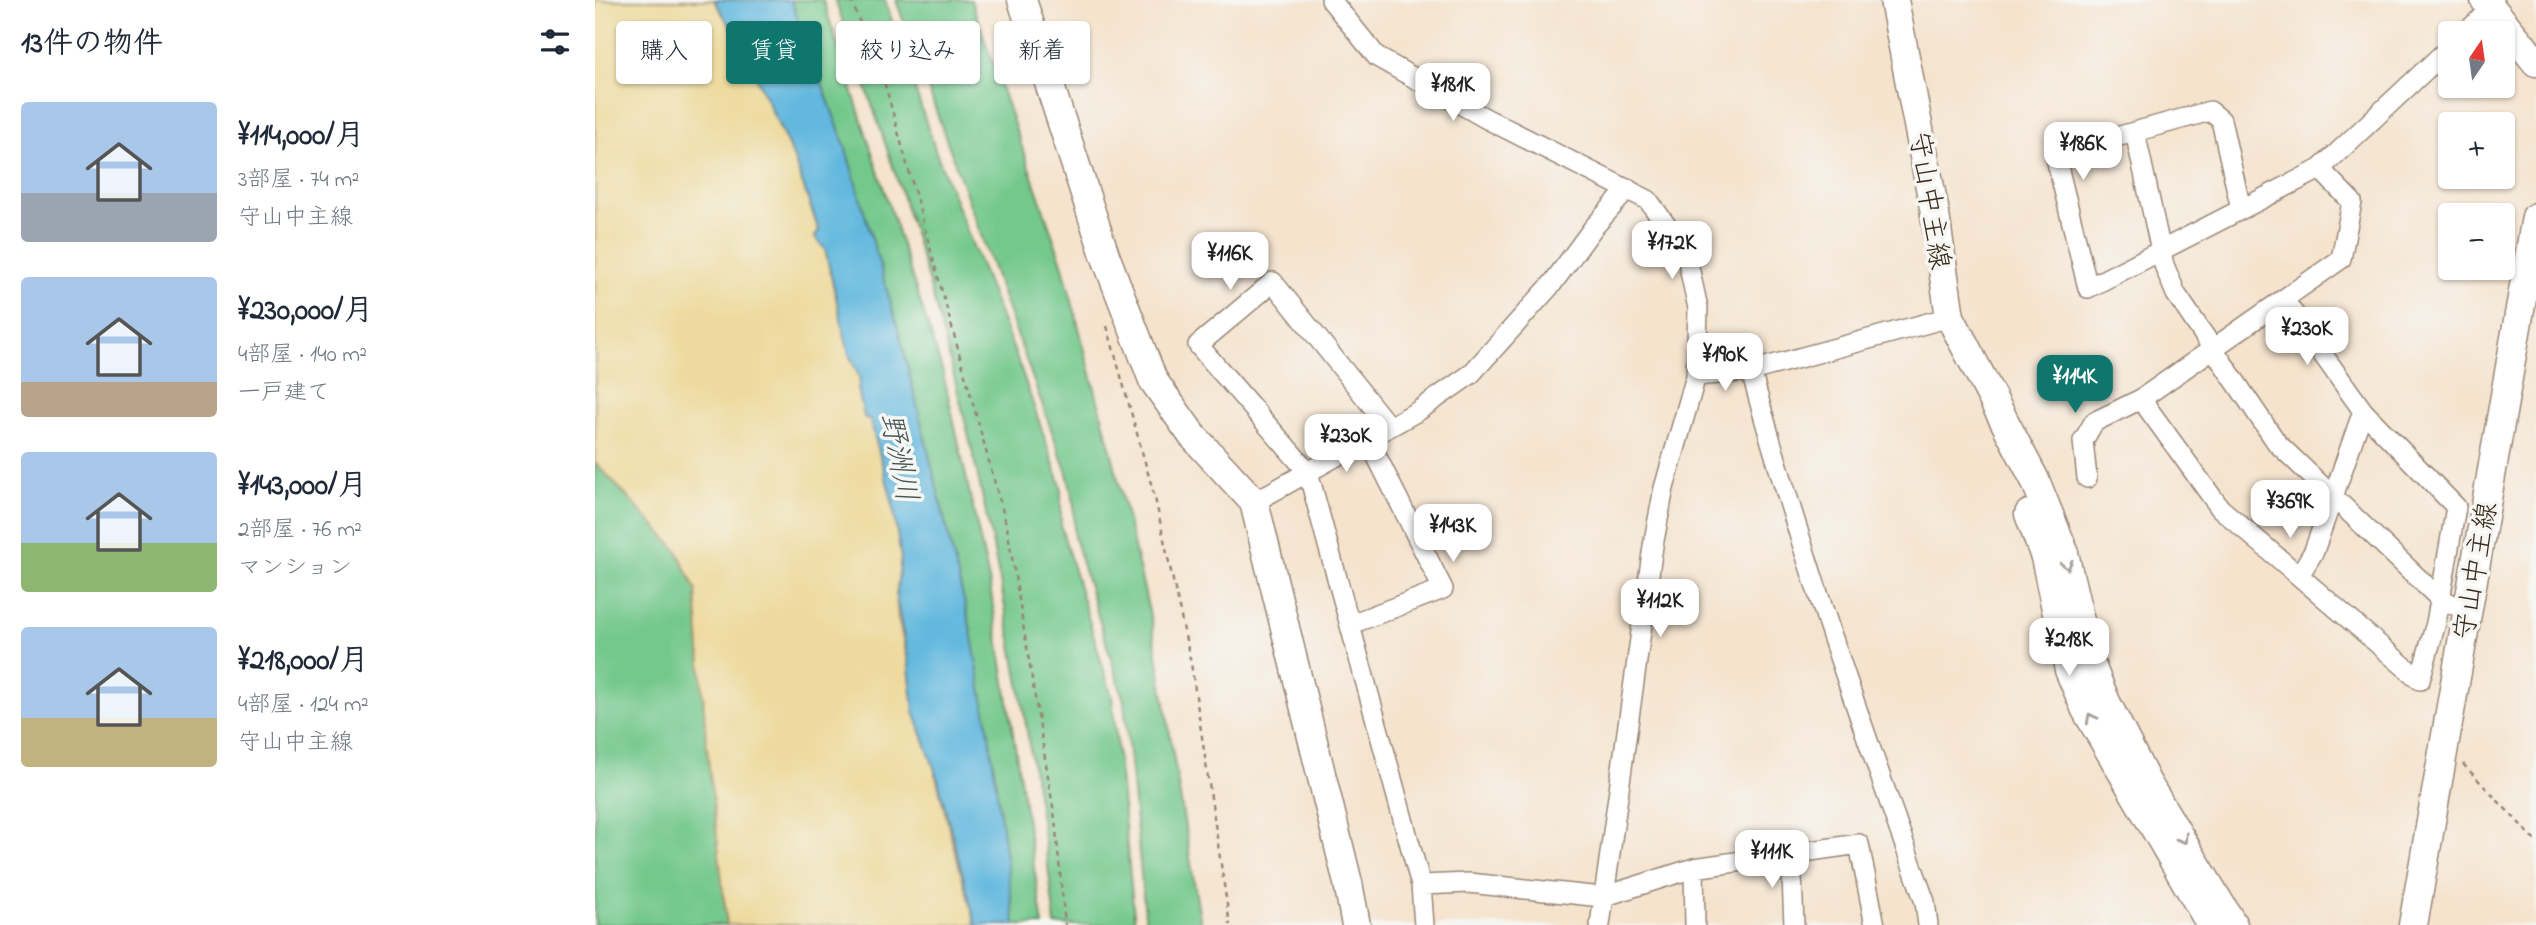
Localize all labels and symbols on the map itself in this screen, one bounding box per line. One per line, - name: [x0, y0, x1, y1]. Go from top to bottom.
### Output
- north arrow: [2438, 21, 2515, 98]
- pin: ¥181K: [1404, 64, 1502, 123]
- pin: ¥186K: [2034, 122, 2132, 182]
- street label: 守山中主線: [1896, 128, 1959, 273]
- pin: ¥172K: [1623, 222, 1721, 281]
- pin: ¥116K: [1181, 232, 1279, 292]
- pin: ¥230K: [2258, 308, 2356, 367]
- pin: ¥190K: [1676, 334, 1774, 393]
- pin: ¥114K: [2026, 356, 2124, 415]
- water label: 野洲川: [867, 409, 927, 506]
- pin: ¥230K: [1297, 414, 1395, 474]
- pin: ¥369K: [2241, 480, 2339, 540]
- street label: 守山中主線: [2445, 499, 2510, 644]
- pin: ¥143K: [1404, 504, 1502, 564]
- one-way arrow: [2059, 559, 2073, 571]
- pin: ¥112K: [1611, 580, 1709, 639]
- pin: ¥218K: [2020, 618, 2118, 678]
- one-way arrow: [2085, 712, 2099, 725]
- pin: ¥111K: [1723, 830, 1821, 890]
- one-way arrow: [2175, 832, 2188, 845]

